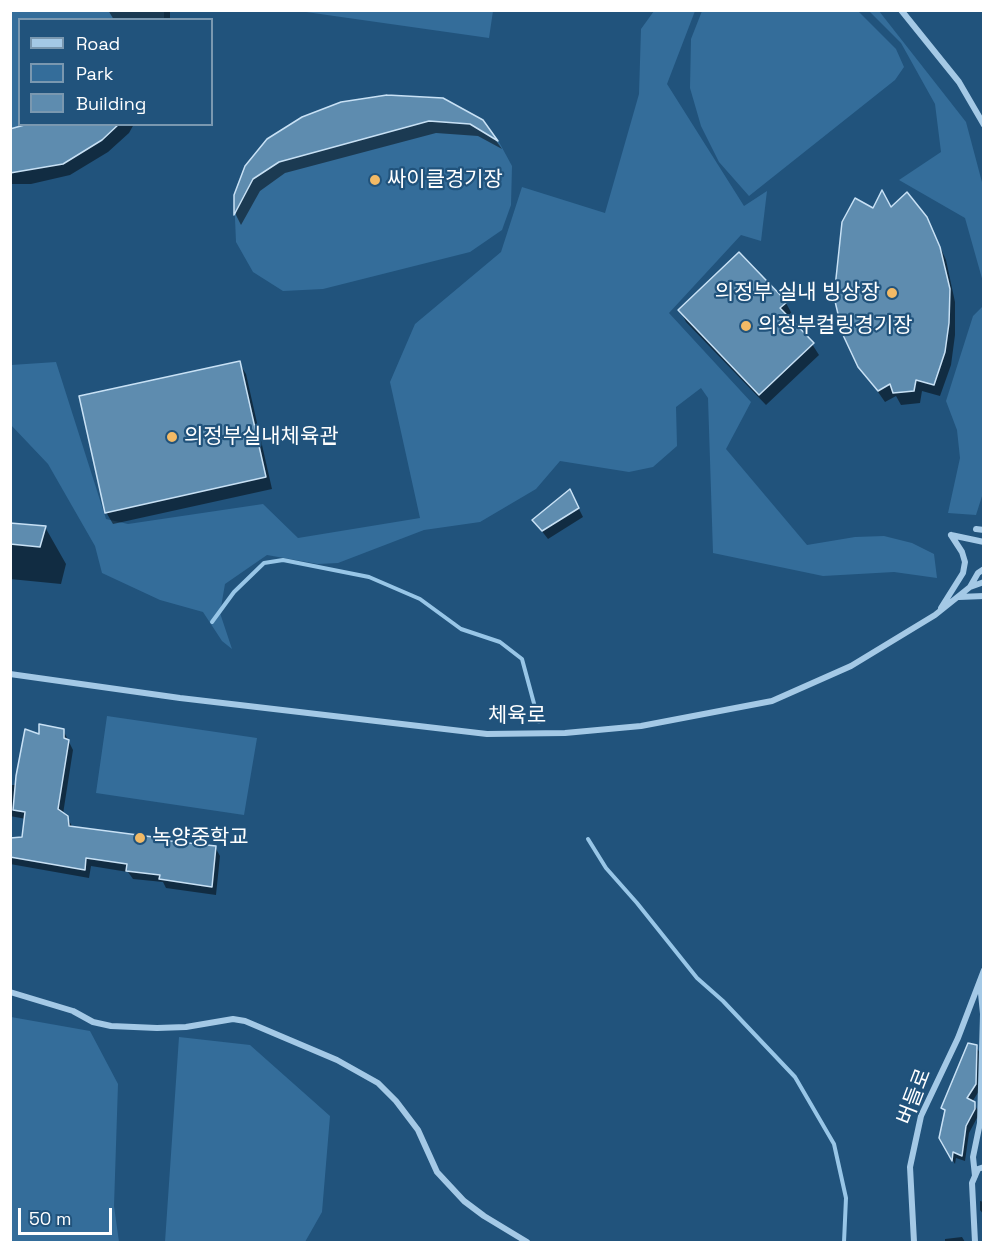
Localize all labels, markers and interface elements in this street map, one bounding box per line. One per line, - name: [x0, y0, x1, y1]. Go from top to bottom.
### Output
- legend: [18, 18, 213, 126]
- text: Road: [76, 32, 120, 55]
- text: Park: [76, 62, 113, 85]
- text: Building: [76, 92, 146, 115]
- place label: 싸이클경기장: [387, 167, 503, 193]
- marker: 싸이클경기장: [368, 173, 382, 187]
- place label: 의정부 실내 빙상장: [715, 280, 880, 306]
- marker: 의정부 실내 빙상장: [885, 286, 899, 300]
- place label: 의정부컬링경기장: [758, 313, 913, 339]
- marker: 의정부컬링경기장: [739, 319, 753, 333]
- place label: 의정부실내체육관: [184, 424, 339, 450]
- marker: 의정부실내체육관: [165, 430, 179, 444]
- street label: 체육로: [488, 703, 546, 729]
- place label: 녹양중학교: [152, 825, 249, 851]
- marker: 녹양중학교: [133, 831, 147, 845]
- street label: 버들로: [893, 1065, 937, 1129]
- scale bar: [21, 1196, 116, 1234]
- text: 50 m: [29, 1207, 71, 1230]

